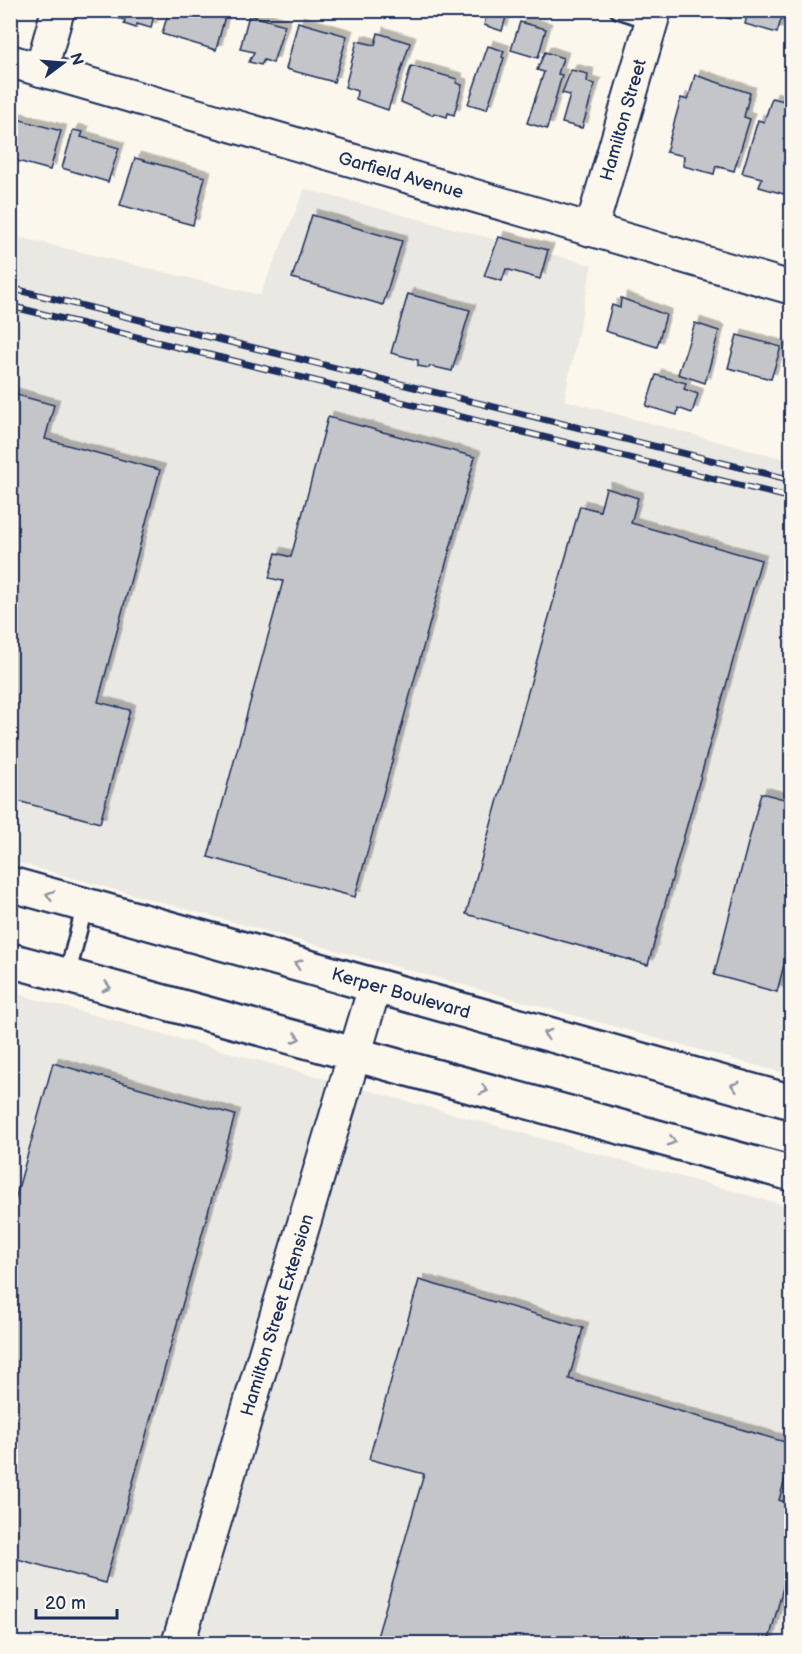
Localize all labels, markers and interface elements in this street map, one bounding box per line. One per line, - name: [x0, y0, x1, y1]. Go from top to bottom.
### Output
- north arrow: [33, 33, 93, 93]
- text: N: [65, 51, 87, 68]
- street label: Hamilton Street: [596, 56, 651, 183]
- street label: Garfield Avenue: [336, 148, 466, 203]
- one-way arrow: [45, 890, 55, 902]
- one-way arrow: [293, 959, 303, 972]
- street label: Kerper Boulevard: [329, 964, 472, 1023]
- one-way arrow: [102, 979, 112, 992]
- one-way arrow: [542, 1029, 553, 1041]
- one-way arrow: [290, 1031, 300, 1043]
- one-way arrow: [730, 1081, 741, 1093]
- one-way arrow: [478, 1082, 488, 1095]
- one-way arrow: [666, 1134, 677, 1146]
- street label: Hamilton Street Extension: [237, 1212, 318, 1419]
- scale bar: [36, 1582, 117, 1620]
- text: 20 m: [45, 1593, 86, 1614]

